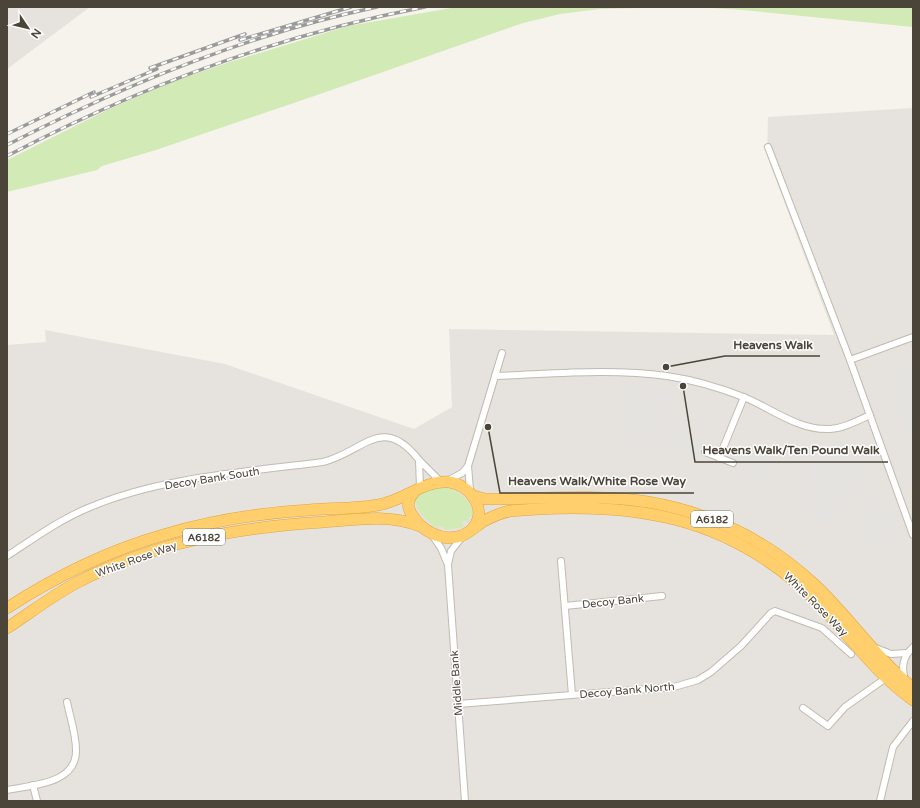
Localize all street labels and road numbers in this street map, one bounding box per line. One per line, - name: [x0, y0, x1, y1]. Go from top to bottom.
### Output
- street label: Decoy Bank South: [164, 465, 260, 492]
- road number: A6182: [691, 511, 733, 527]
- road number: A6182: [183, 529, 225, 545]
- street label: White Rose Way: [94, 539, 179, 580]
- street label: White Rose Way: [781, 570, 850, 639]
- street label: Decoy Bank: [582, 592, 645, 611]
- street label: Middle Bank: [448, 650, 465, 716]
- street label: Decoy Bank North: [579, 680, 675, 701]

